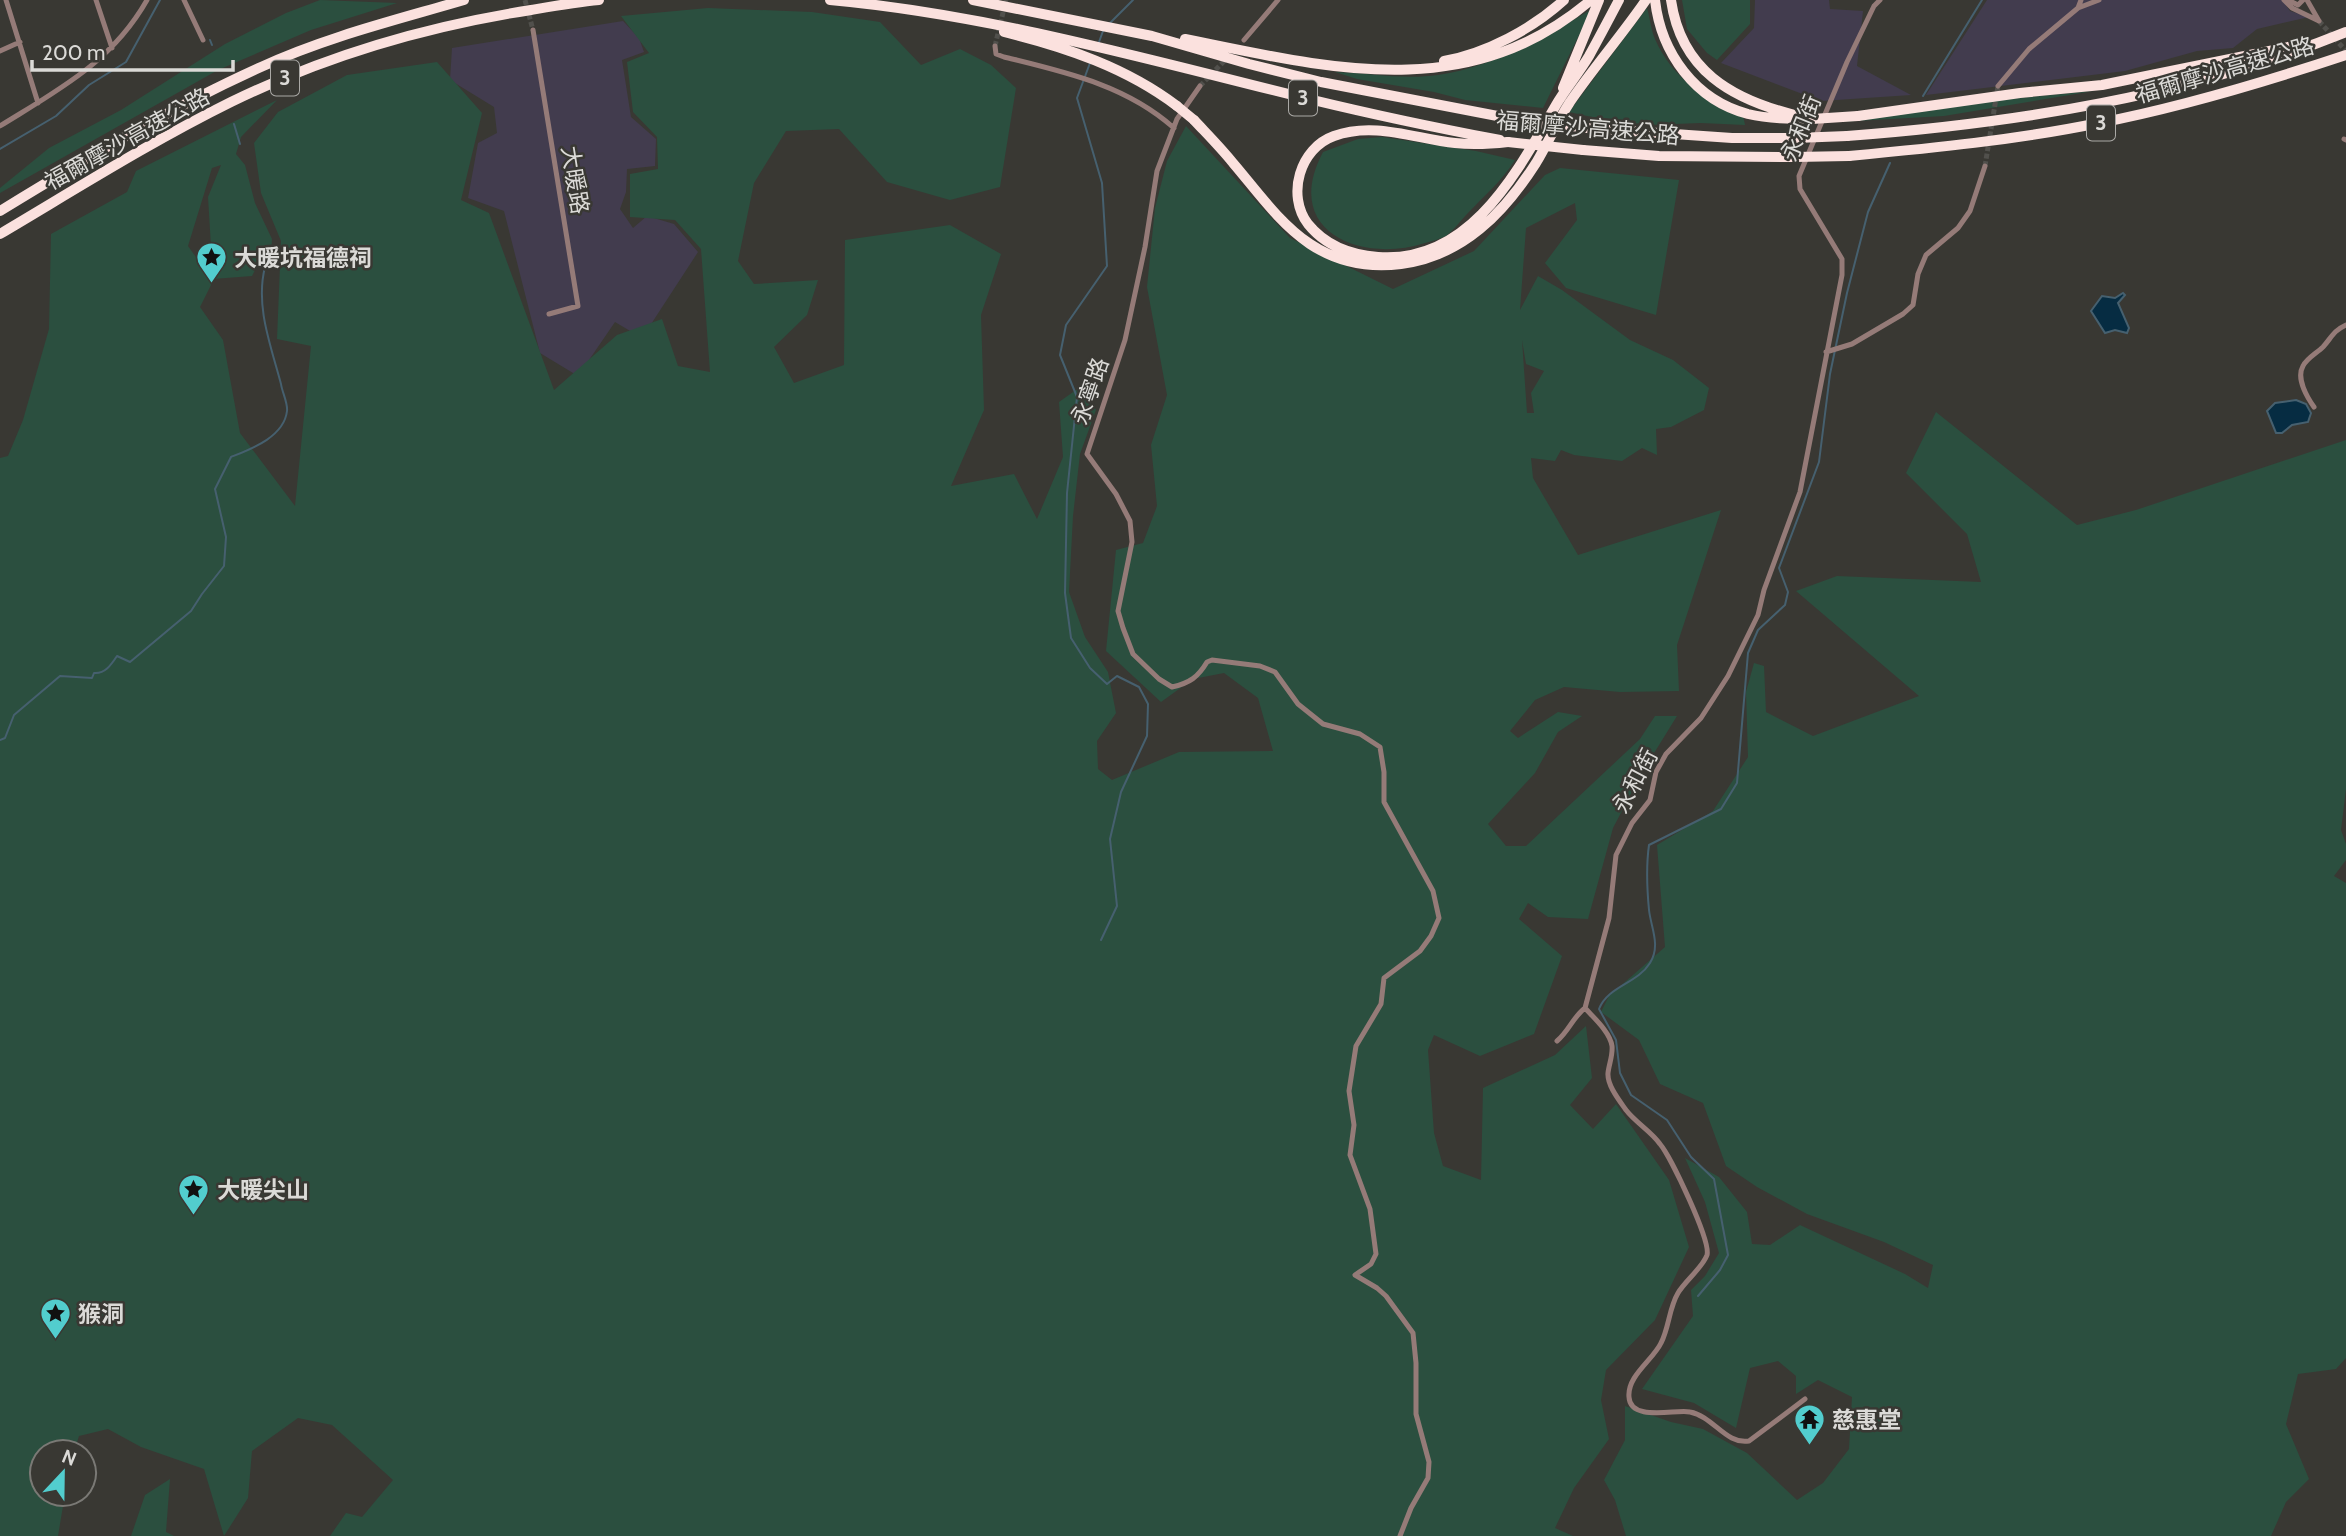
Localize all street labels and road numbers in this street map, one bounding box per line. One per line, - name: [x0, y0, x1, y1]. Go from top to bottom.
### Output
- street label: 福爾摩沙高速公路: [2133, 31, 2317, 109]
- road number: 3: [271, 60, 299, 96]
- road number: 3: [1289, 80, 1317, 116]
- street label: 福爾摩沙高速公路: [40, 82, 214, 196]
- street label: 永和街: [1775, 91, 1827, 165]
- street label: 福爾摩沙高速公路: [1495, 106, 1681, 150]
- road number: 3: [2087, 106, 2115, 140]
- street label: 大暖路: [556, 144, 594, 216]
- street label: 永寧路: [1066, 354, 1114, 428]
- street label: 永和街: [1606, 744, 1664, 818]

